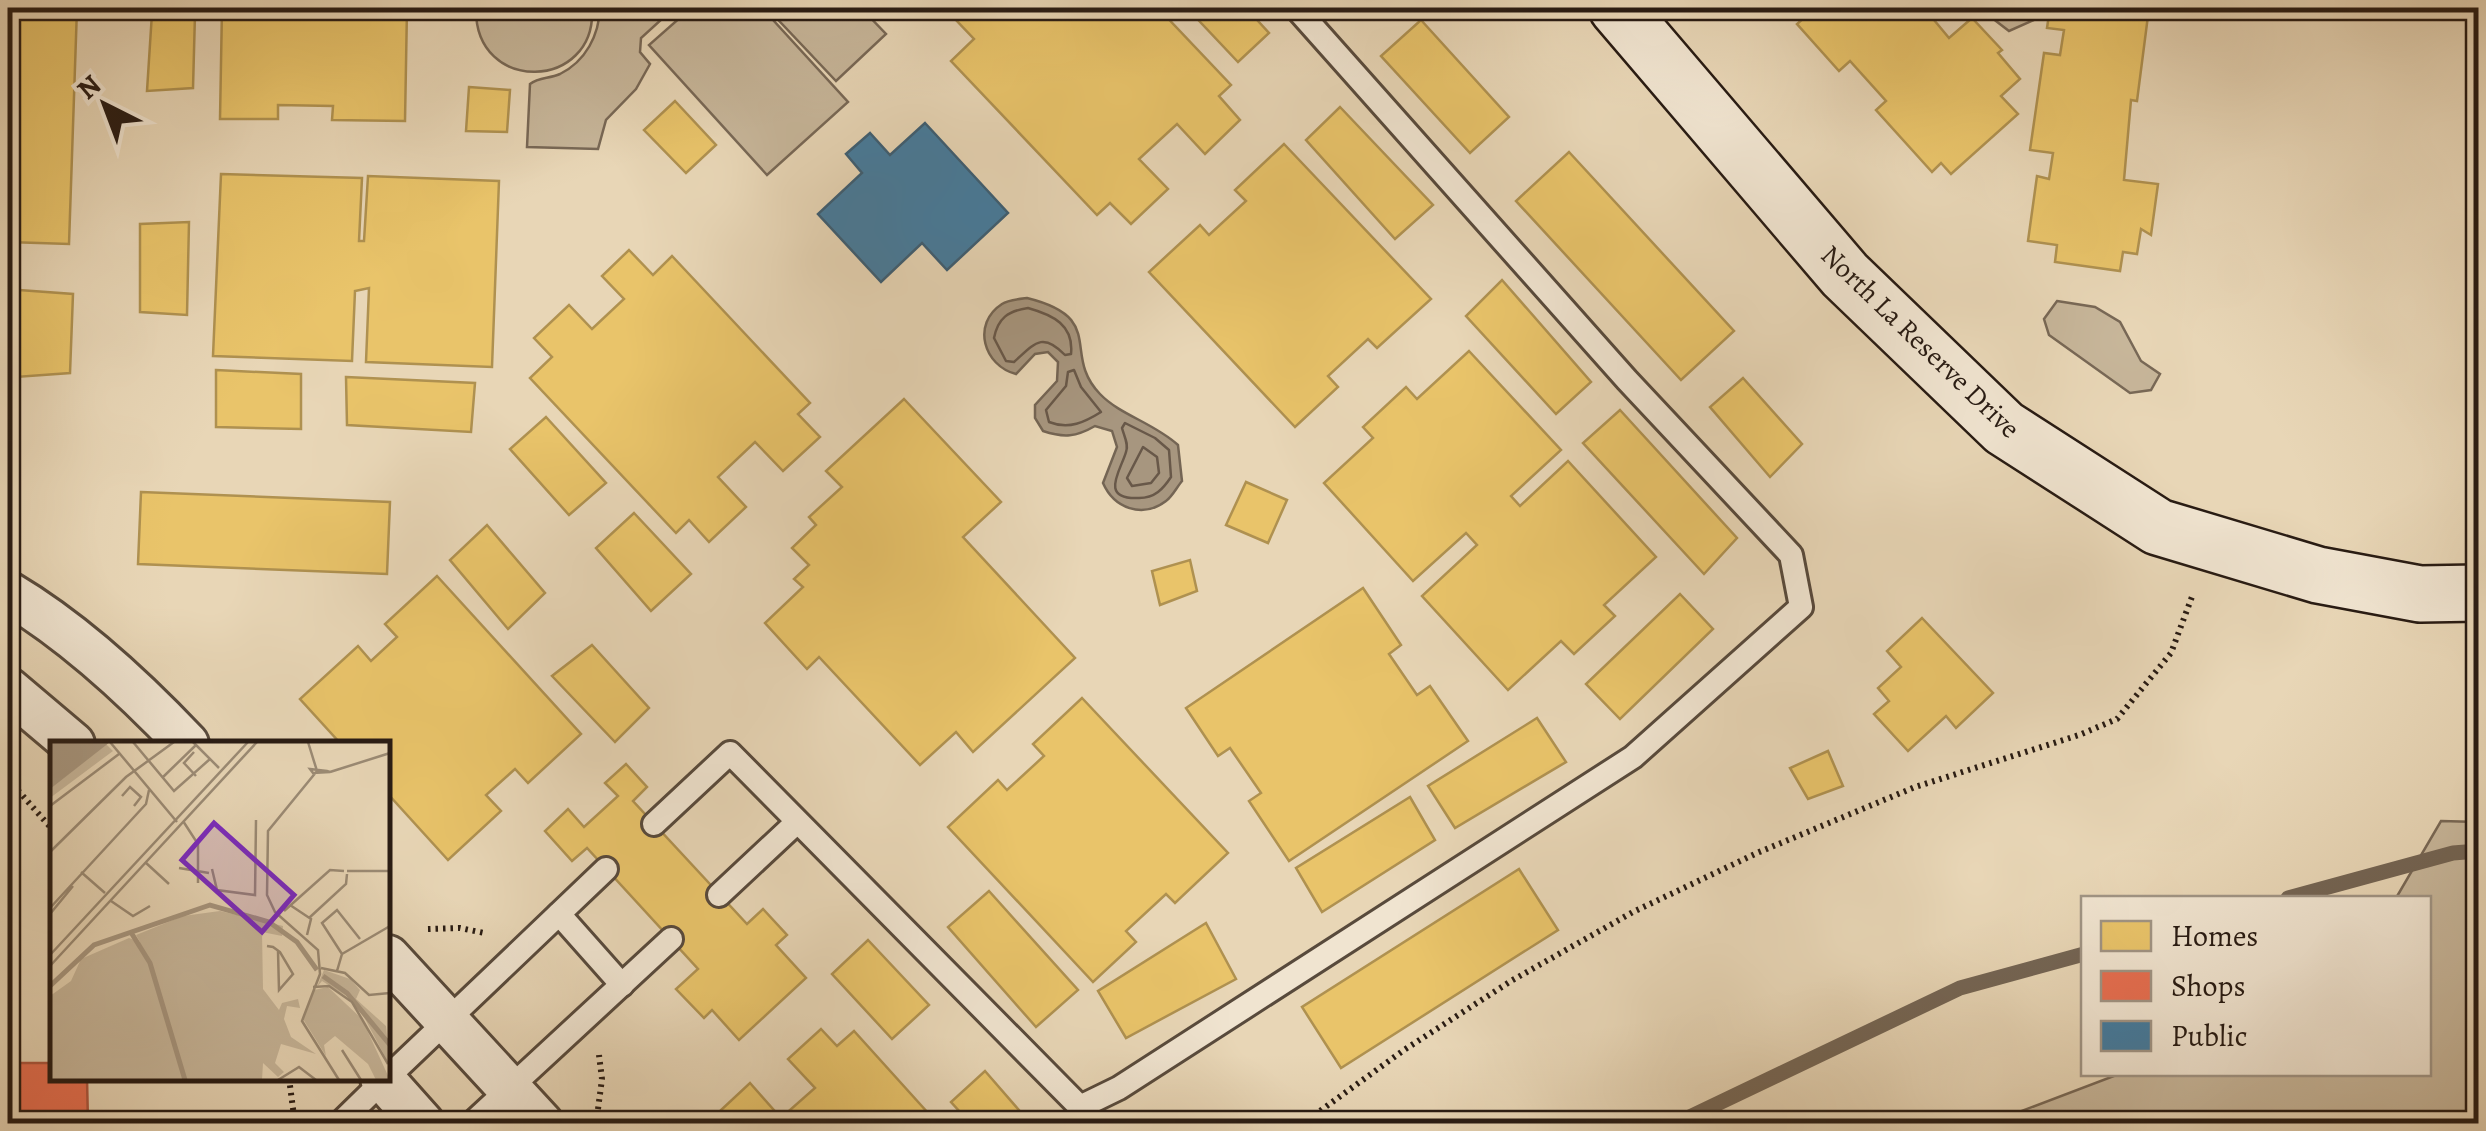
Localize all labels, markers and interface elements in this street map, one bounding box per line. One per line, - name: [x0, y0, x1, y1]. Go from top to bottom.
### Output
- north arrow: [55, 55, 155, 155]
- text: N: [69, 66, 109, 108]
- street label: North La Reserve Drive: [1812, 237, 2028, 447]
- inset map: [50, 741, 390, 1081]
- legend: [2081, 896, 2431, 1076]
- text: Homes: [2171, 916, 2258, 956]
- text: Shops: [2171, 966, 2245, 1006]
- text: Public: [2171, 1016, 2248, 1056]

